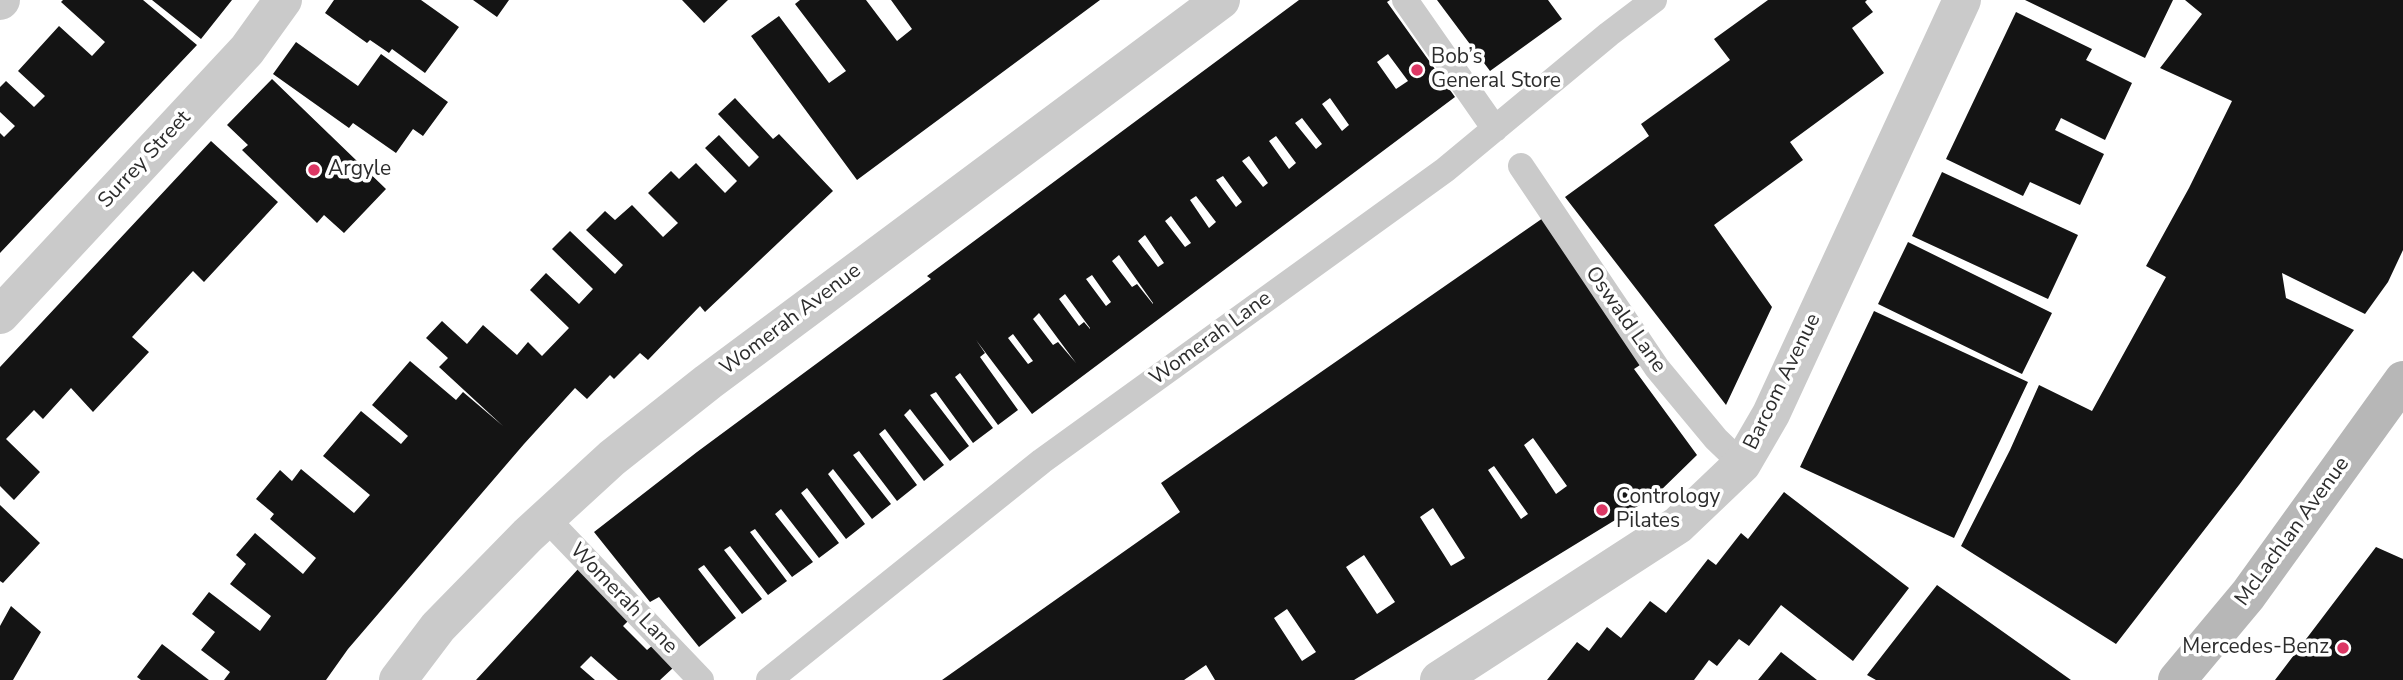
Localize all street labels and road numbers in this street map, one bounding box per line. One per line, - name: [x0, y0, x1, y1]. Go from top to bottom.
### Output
- street label: Surrey Street: [93, 106, 197, 214]
- street label: Womerah Avenue: [716, 259, 866, 381]
- street label: Oswald Lane: [1579, 262, 1671, 378]
- street label: Womerah Lane: [1145, 286, 1277, 392]
- street label: Barcom Avenue: [1739, 310, 1827, 454]
- street label: McLachlan Avenue: [2230, 453, 2356, 611]
- street label: Womerah Lane: [564, 538, 682, 660]

